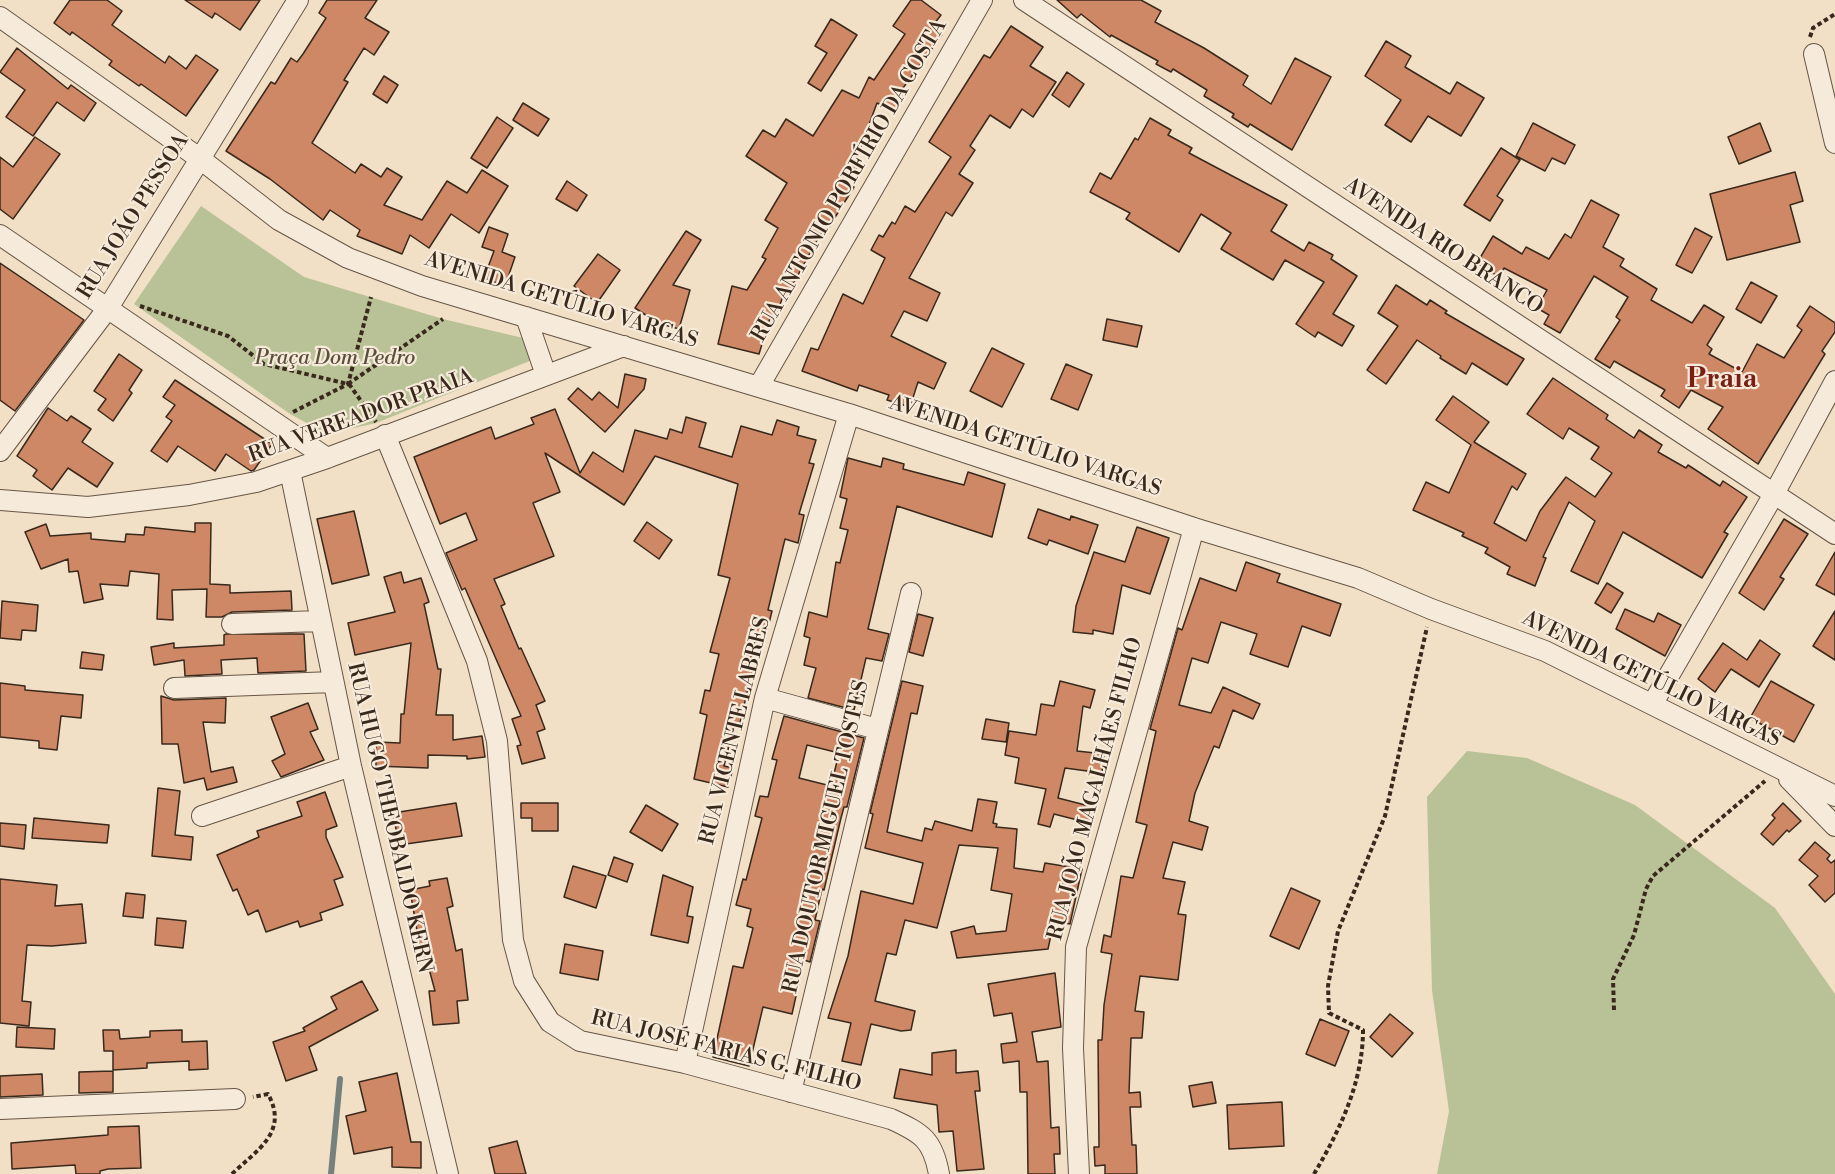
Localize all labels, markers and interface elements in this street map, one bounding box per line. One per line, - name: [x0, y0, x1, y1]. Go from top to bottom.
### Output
- street label: RUA ANTONIO PORFÍRIO DA COSTA: [747, 15, 953, 347]
- street label: RUA JOÃO PESSOA: [73, 130, 195, 304]
- street label: AVENIDA RIO BRANCO: [1339, 173, 1547, 321]
- street label: AVENIDA GETÚLIO VARGAS: [421, 247, 701, 355]
- park label: Praça Dom Pedro: [255, 346, 415, 372]
- street label: RUA VEREADOR PRAIA: [245, 365, 477, 469]
- district label: Praia: [1687, 365, 1757, 397]
- street label: AVENIDA GETÚLIO VARGAS: [886, 391, 1164, 503]
- street label: AVENIDA GETÚLIO VARGAS: [1518, 606, 1784, 754]
- street label: RUA VICENTE LABRES: [696, 615, 776, 847]
- street label: RUA JOÃO MAGALHÃES FILHO: [1043, 635, 1149, 943]
- street label: RUA HUGO THEOBALDO KERN: [341, 660, 437, 976]
- street label: RUA DOUTOR MIGUEL TOSTES: [779, 678, 875, 996]
- street label: RUA JOSÉ FARIAS G. FILHO: [588, 1006, 864, 1098]

